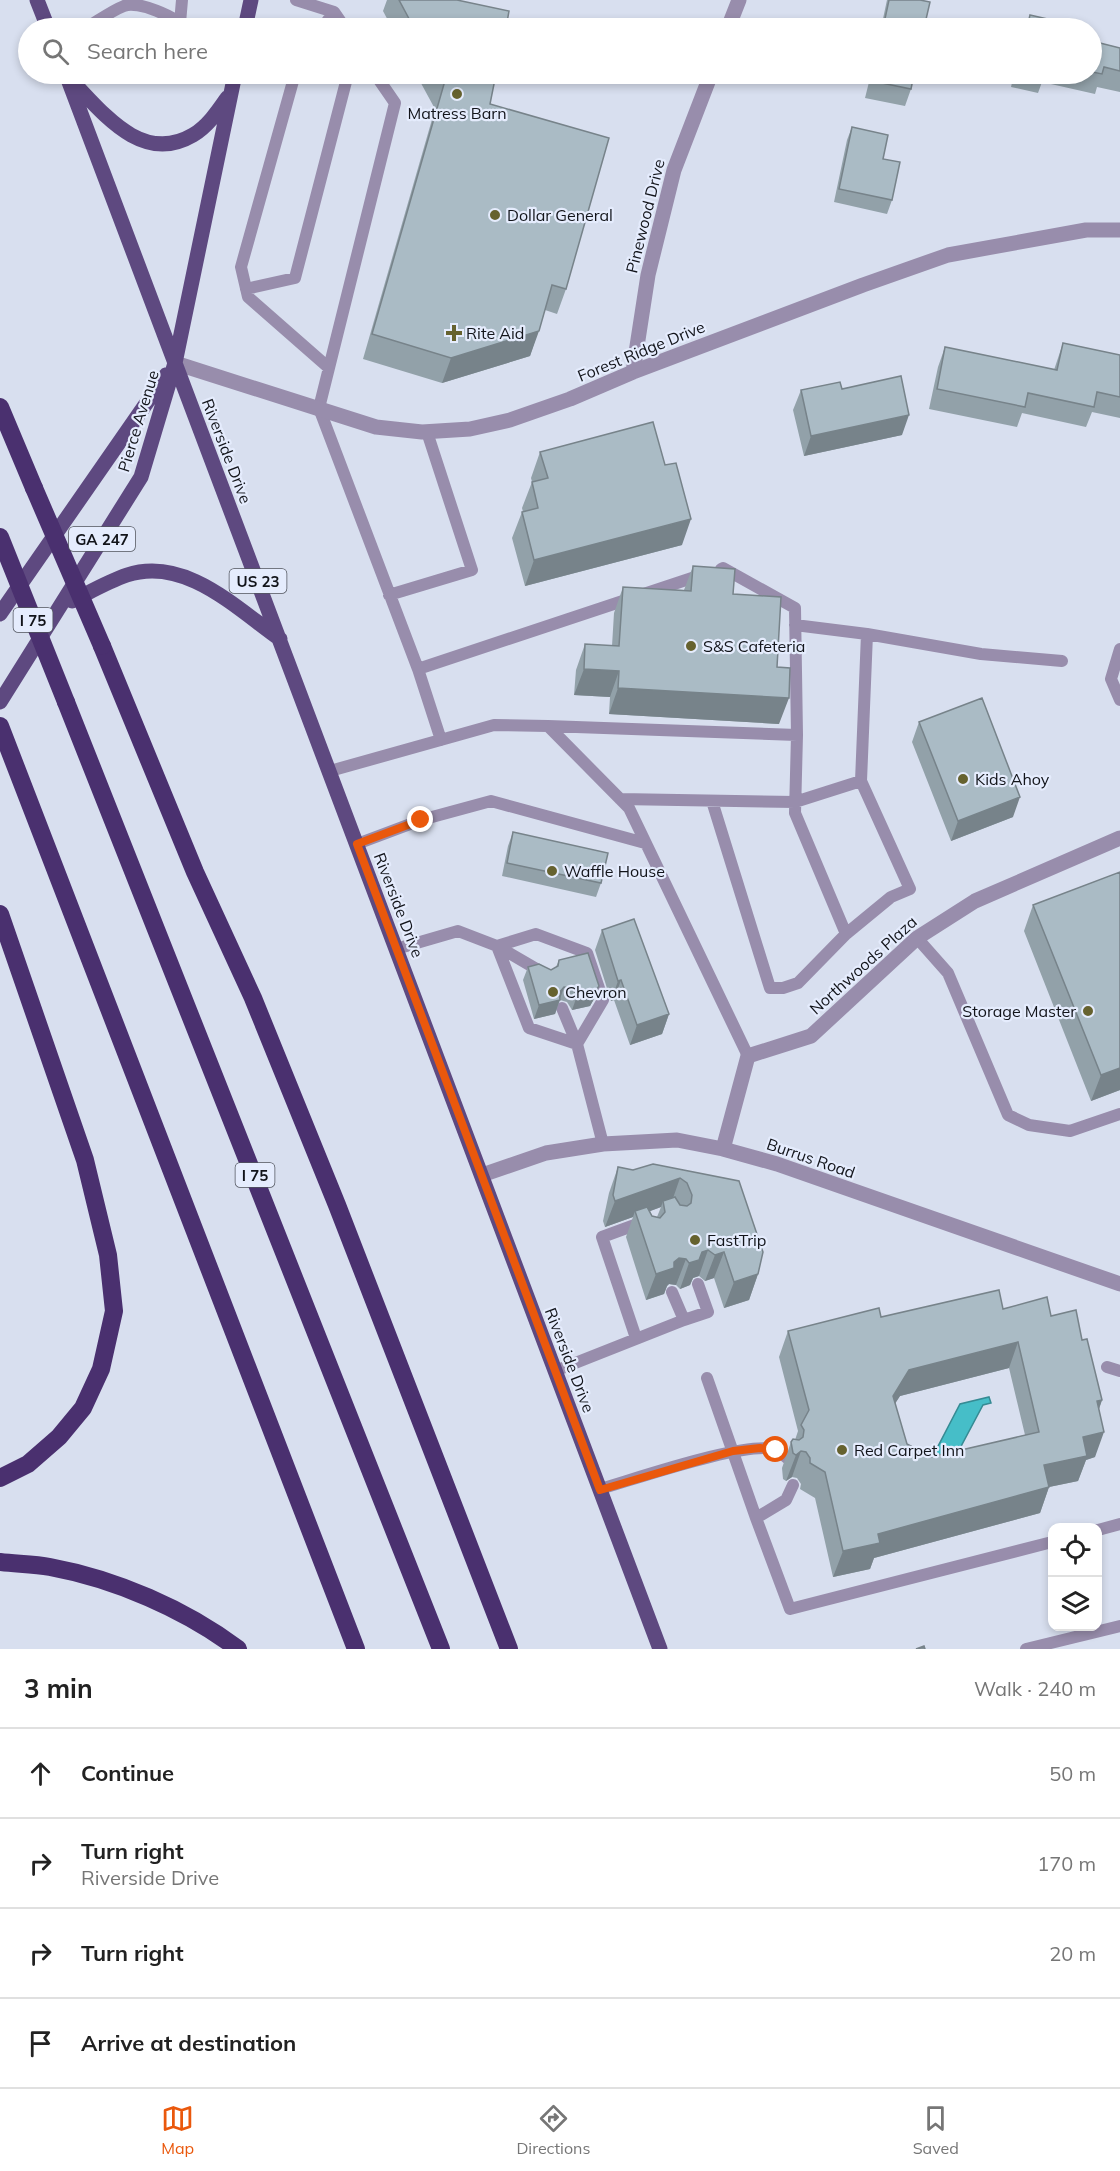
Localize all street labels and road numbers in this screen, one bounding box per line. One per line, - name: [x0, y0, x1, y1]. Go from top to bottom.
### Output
- street label: Pinewood Drive: [621, 157, 669, 275]
- street label: Forest Ridge Drive: [574, 316, 708, 386]
- street label: Pierce Avenue: [113, 368, 163, 474]
- street label: Riverside Drive: [198, 396, 256, 506]
- road number: GA 247: [69, 527, 135, 551]
- road number: US 23: [230, 569, 286, 593]
- road number: I 75: [14, 608, 52, 632]
- street label: Riverside Drive: [370, 850, 428, 960]
- street label: Northwoods Plaza: [805, 912, 921, 1018]
- street label: Burrus Road: [764, 1134, 858, 1182]
- road number: I 75: [236, 1163, 274, 1187]
- street label: Riverside Drive: [541, 1305, 599, 1415]

